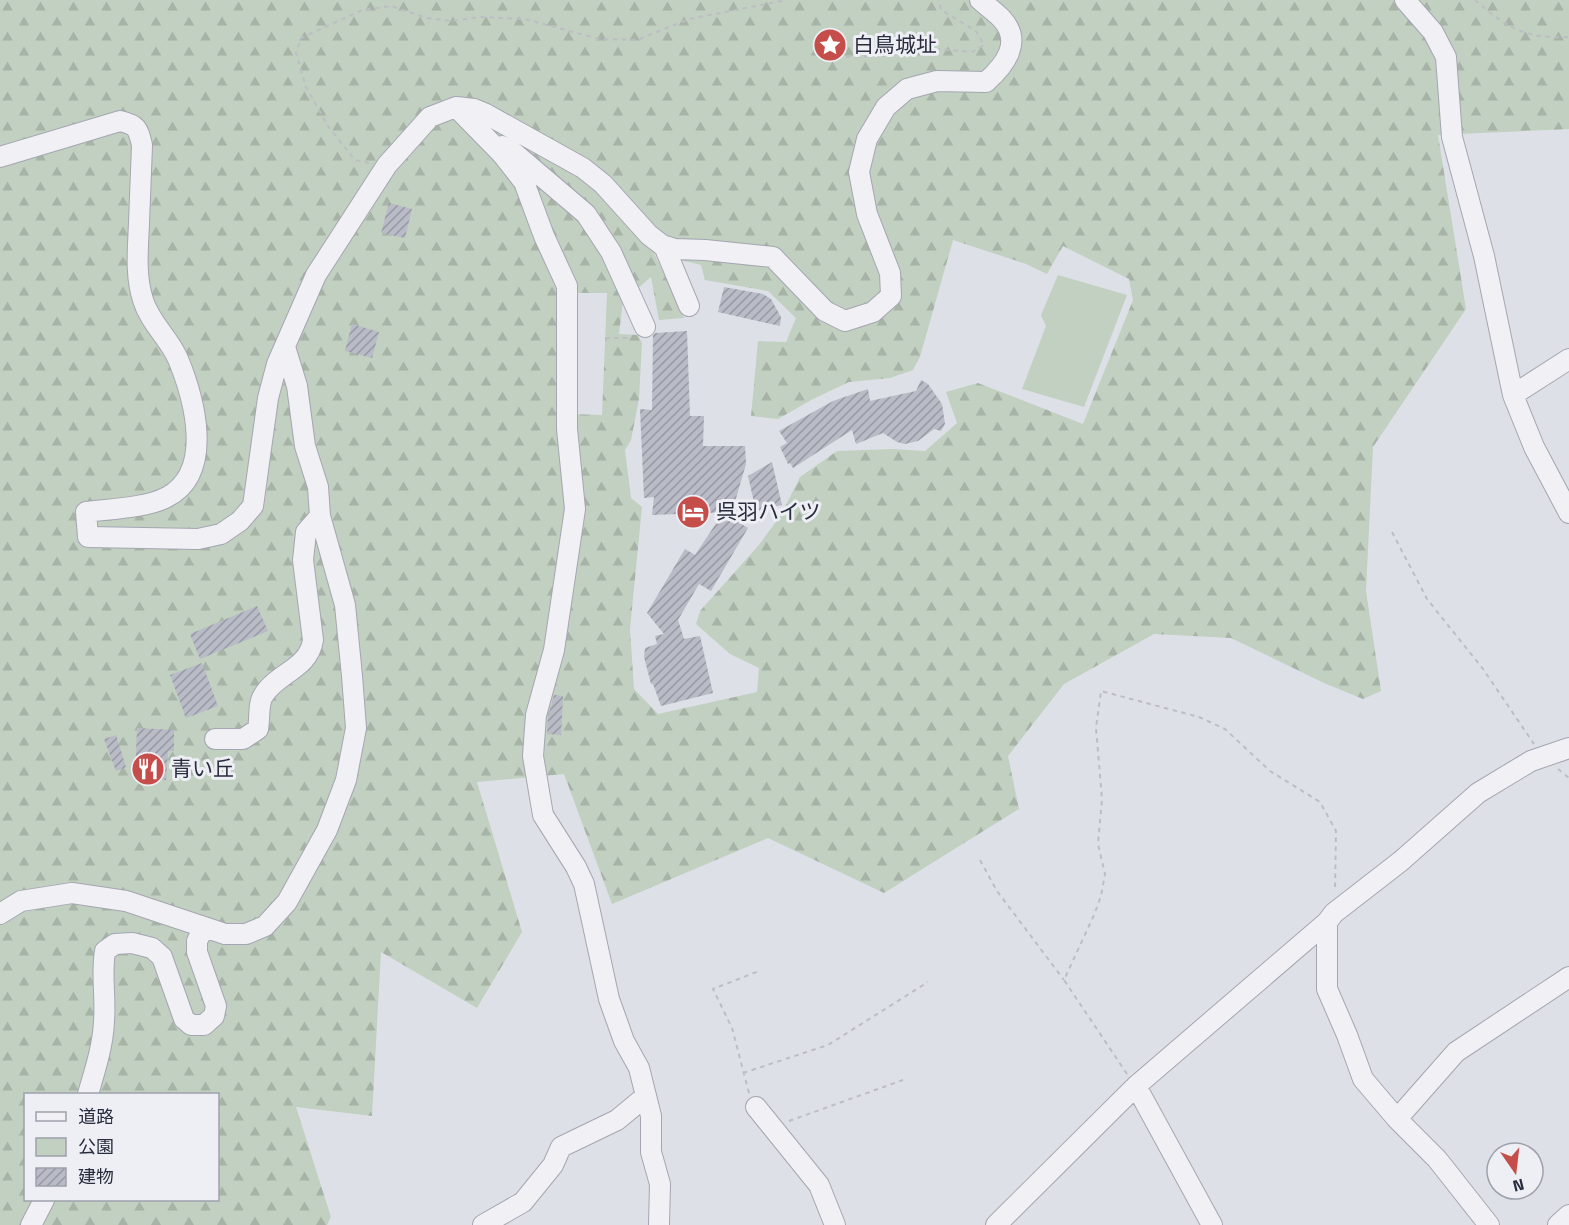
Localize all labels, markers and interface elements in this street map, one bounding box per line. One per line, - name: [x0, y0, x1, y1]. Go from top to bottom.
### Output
- place icon: 白鳥城址: [812, 27, 848, 63]
- place label: 白鳥城址: [853, 28, 937, 60]
- hotel icon: 呉羽ハイツ: [675, 494, 711, 530]
- place label: 呉羽ハイツ: [716, 495, 821, 527]
- restaurant icon: 青い丘: [130, 751, 166, 787]
- place label: 青い丘: [171, 752, 234, 784]
- legend: [24, 1093, 219, 1201]
- text: 道路: [78, 1103, 114, 1130]
- text: 公園: [78, 1133, 114, 1160]
- north arrow: [1485, 1141, 1545, 1201]
- text: 建物: [78, 1163, 114, 1190]
- text: N: [1510, 1173, 1527, 1199]

